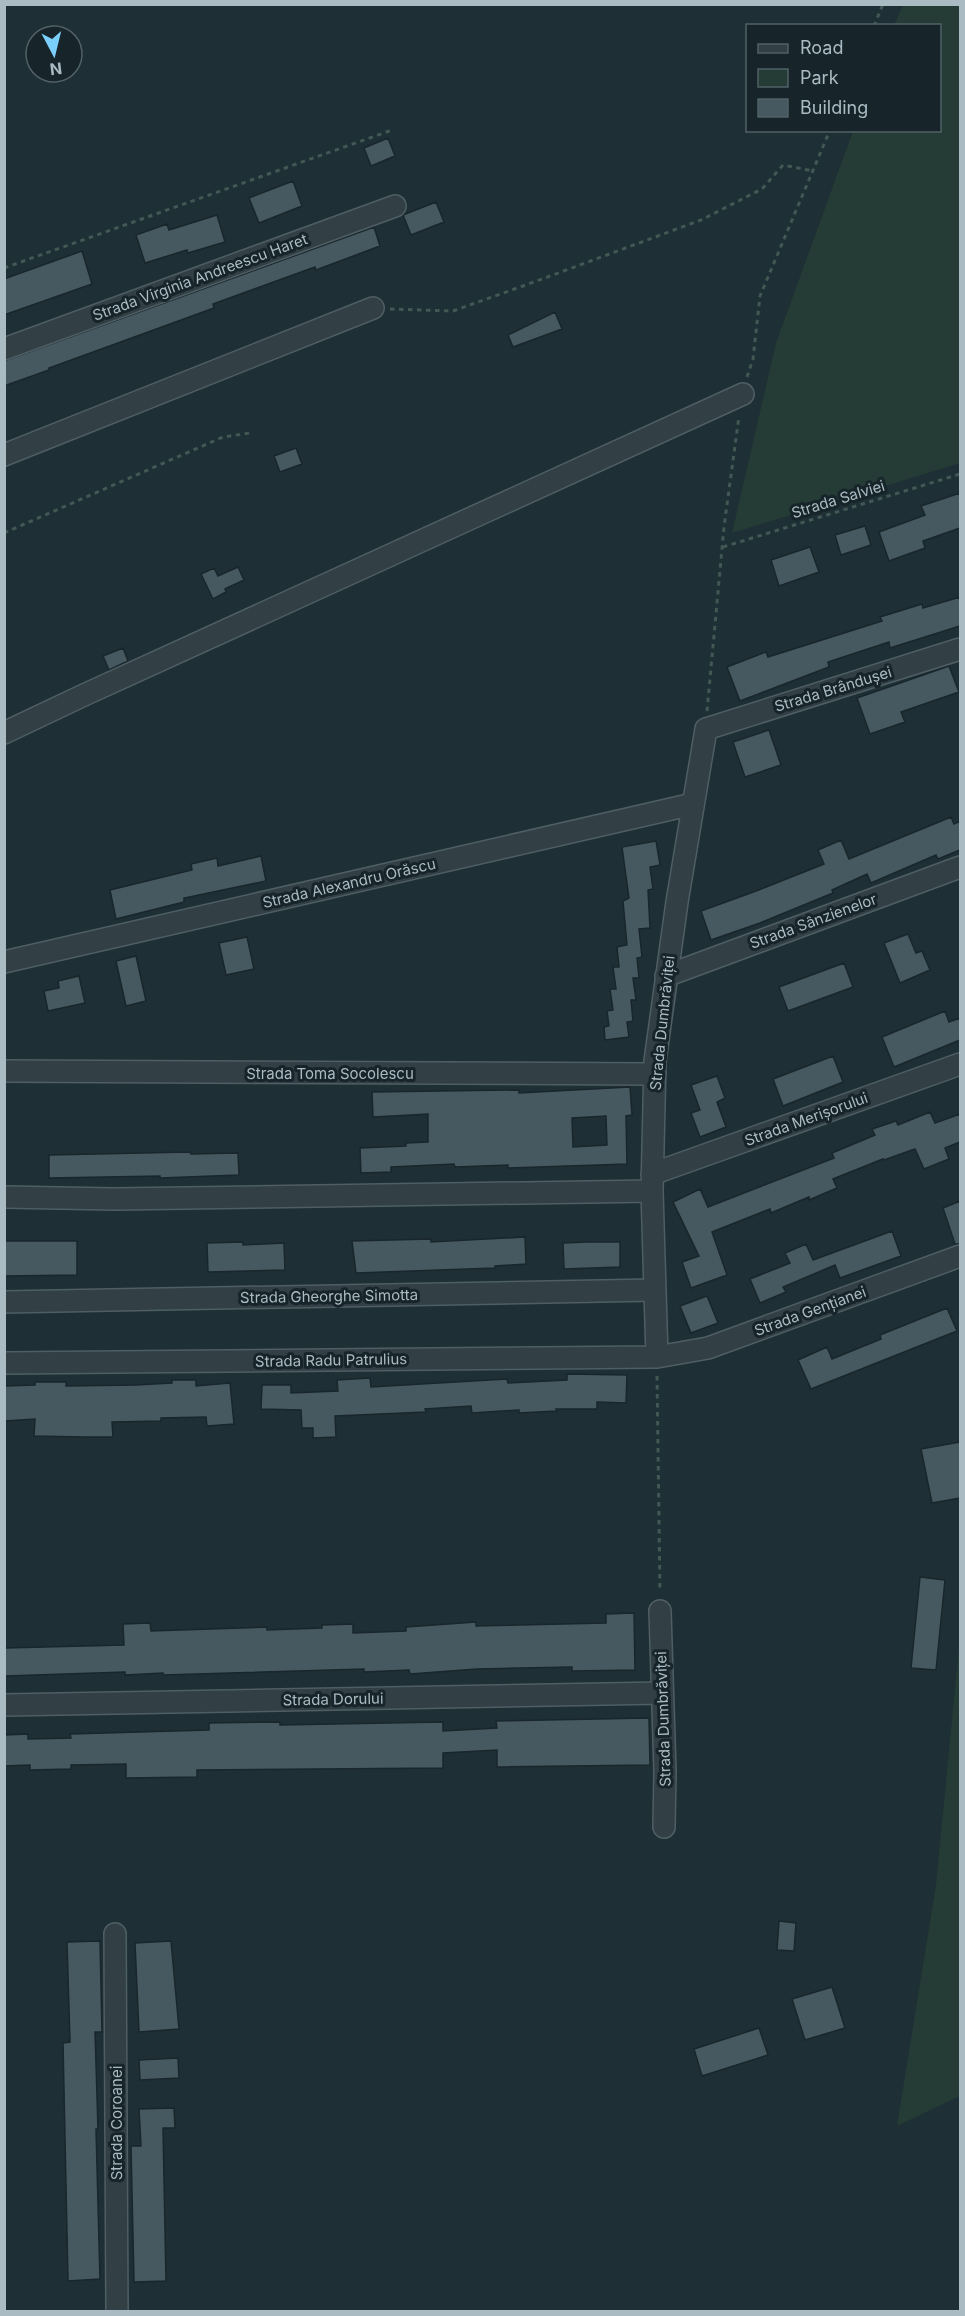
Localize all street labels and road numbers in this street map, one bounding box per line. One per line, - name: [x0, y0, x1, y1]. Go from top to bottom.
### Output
- street label: Strada Virginia Andreescu Haret: [90, 229, 310, 325]
- street label: Strada Salviei: [789, 476, 887, 522]
- street label: Strada Brândușei: [772, 662, 894, 716]
- street label: Strada Alexandru Orăscu: [261, 854, 437, 912]
- street label: Strada Sânzienelor: [747, 889, 879, 953]
- street label: Strada Dumbrăviței: [645, 955, 679, 1091]
- street label: Strada Toma Socolescu: [246, 1064, 414, 1083]
- street label: Strada Merișorului: [742, 1088, 870, 1150]
- street label: Strada Gențianei: [752, 1282, 868, 1340]
- street label: Strada Gheorghe Simotta: [240, 1285, 418, 1307]
- street label: Strada Radu Patrulius: [255, 1349, 407, 1371]
- street label: Strada Dumbrăviței: [651, 1651, 675, 1787]
- street label: Strada Dorului: [282, 1689, 384, 1709]
- street label: Strada Coroanei: [107, 2066, 126, 2180]

